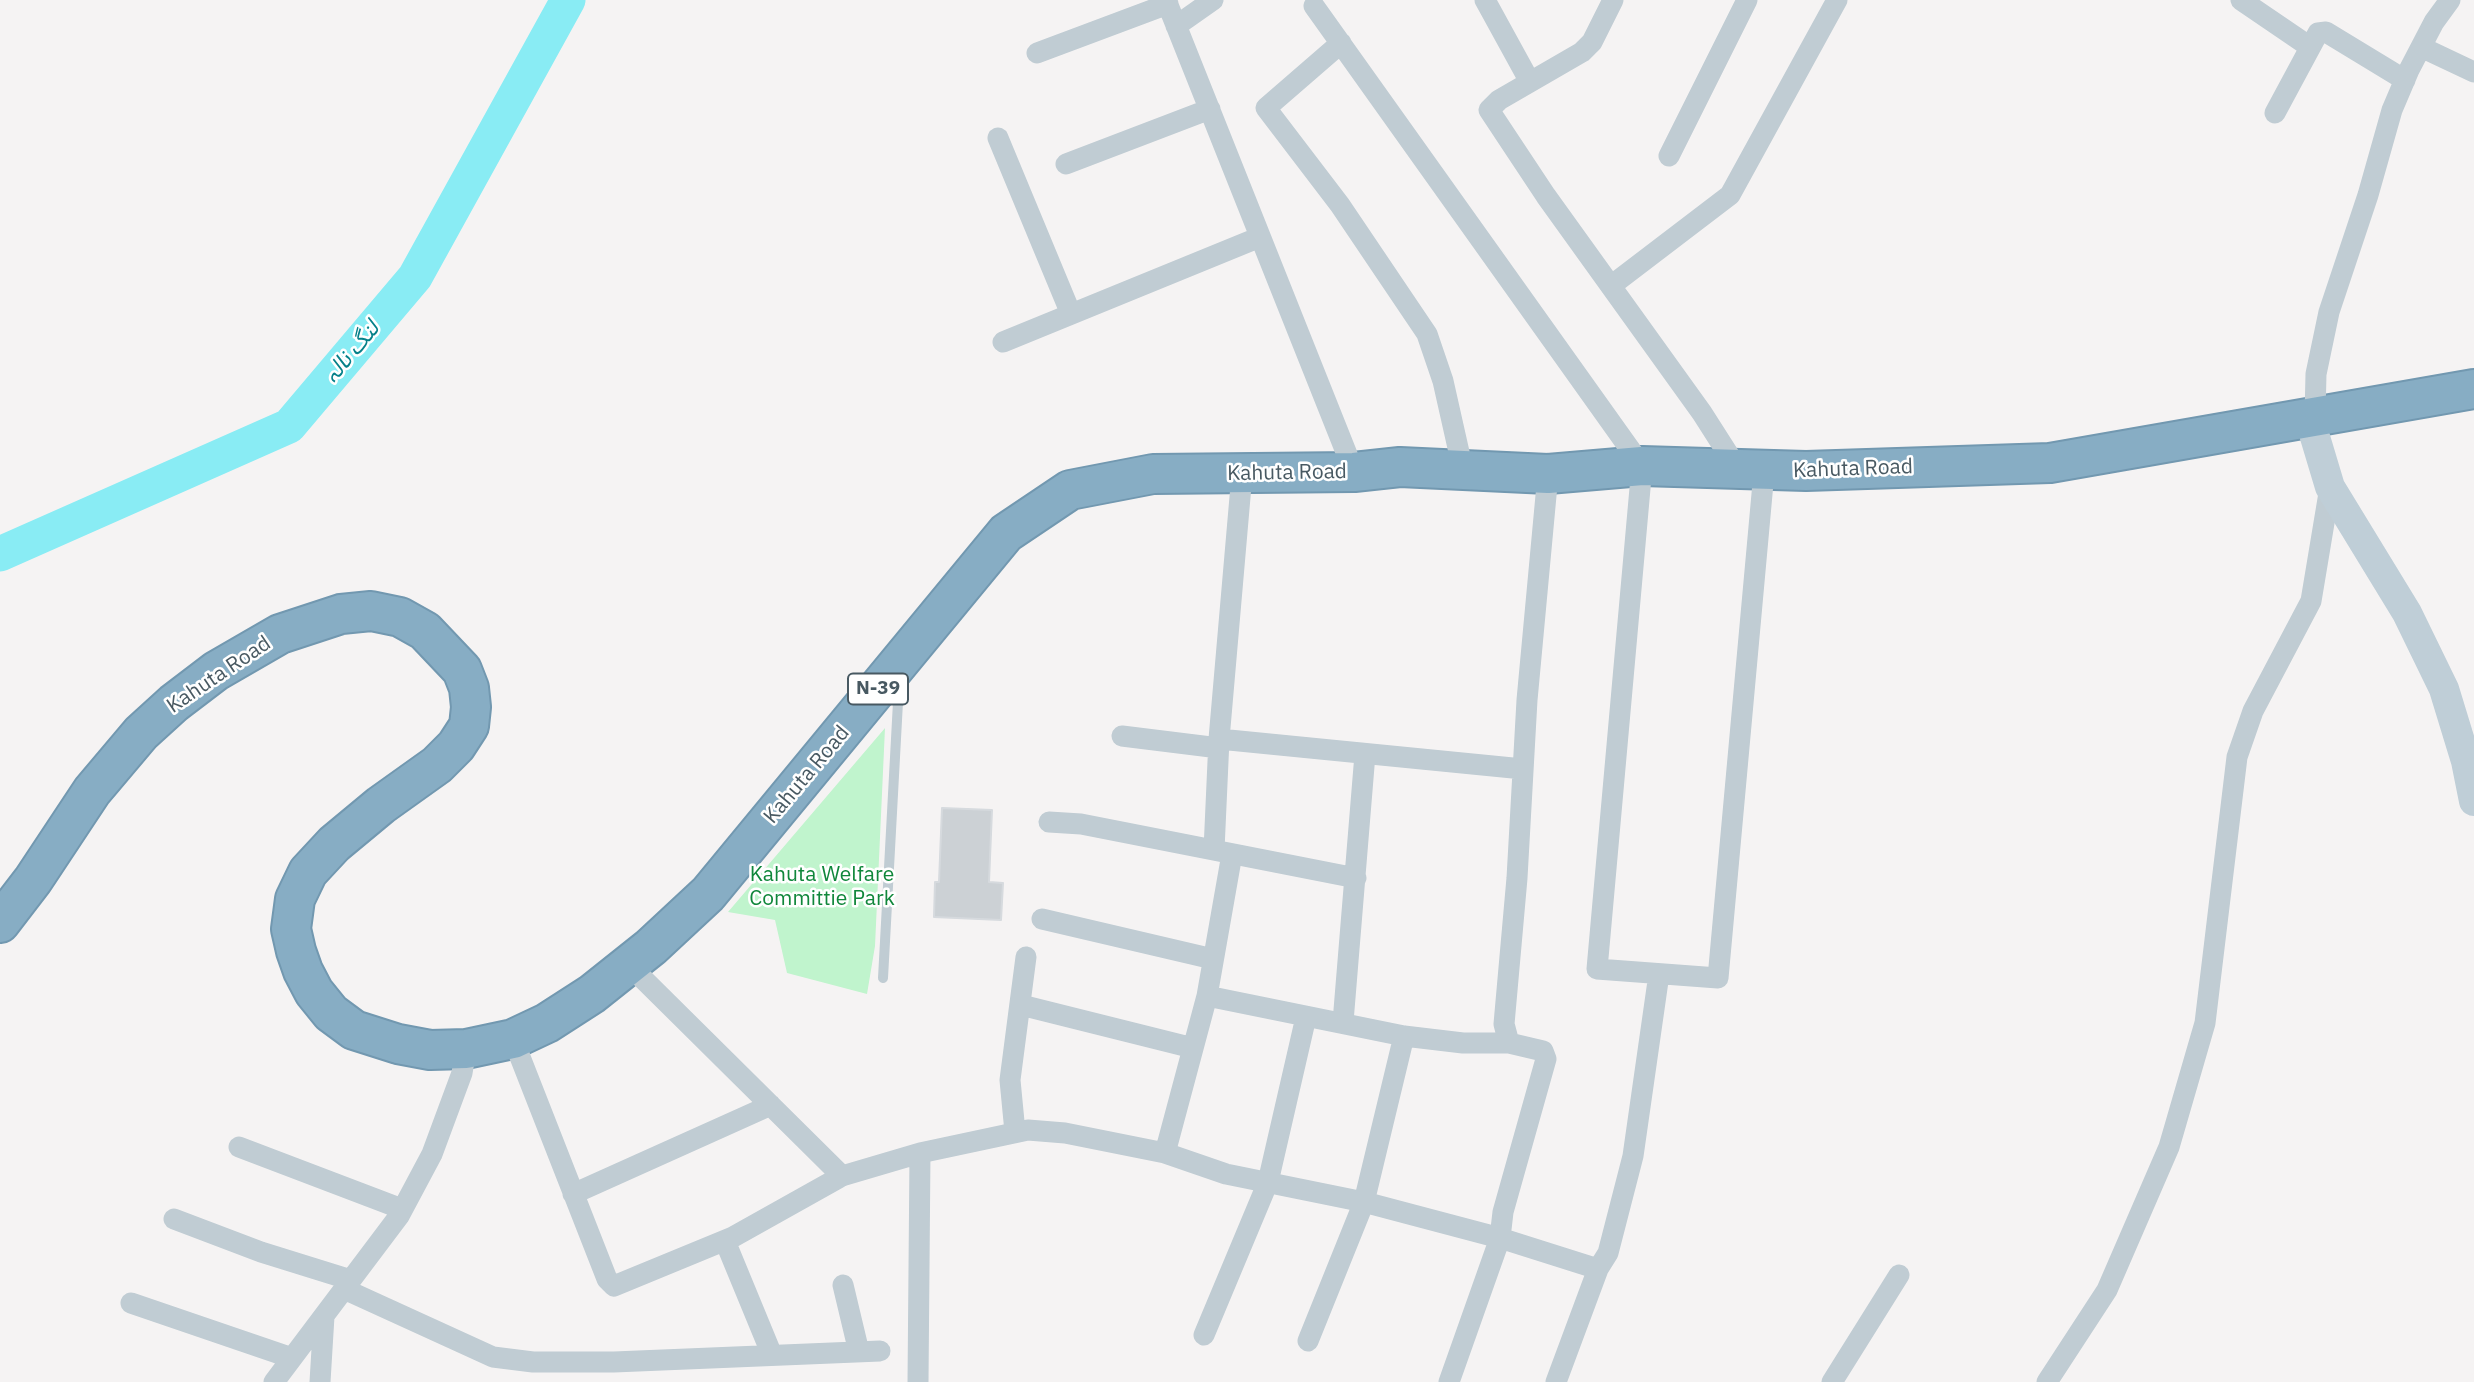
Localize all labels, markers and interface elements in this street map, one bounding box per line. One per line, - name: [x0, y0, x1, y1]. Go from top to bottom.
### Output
- water label: لنگ نالہ: [318, 316, 386, 388]
- street label: Kahuta Road: [1793, 454, 1913, 484]
- street label: Kahuta Road: [1227, 459, 1347, 487]
- street label: Kahuta Road: [162, 631, 276, 719]
- road number: N-39: [848, 674, 908, 704]
- street label: Kahuta Road: [759, 721, 855, 829]
- park label: Kahuta Welfare Committie Park: [749, 862, 895, 912]

